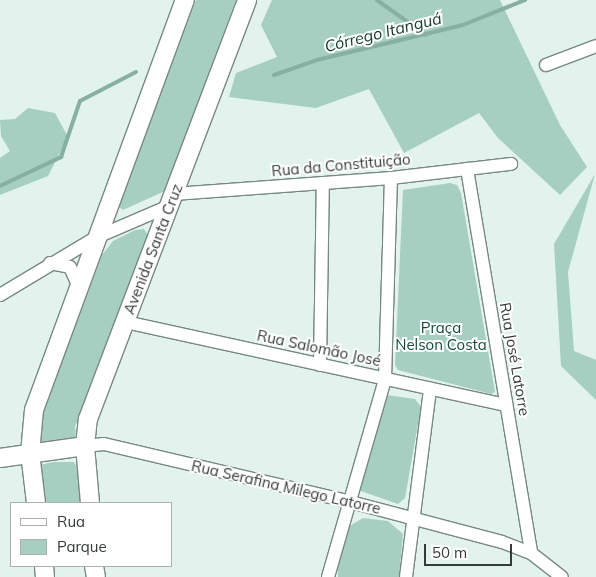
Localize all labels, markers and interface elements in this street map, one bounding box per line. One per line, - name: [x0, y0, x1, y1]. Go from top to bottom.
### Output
- water label: Córrego Itanguá: [323, 8, 443, 56]
- street label: Rua da Constituição: [271, 150, 411, 180]
- street label: Avenida Santa Cruz: [120, 181, 186, 317]
- street label: Rua José Latorre: [496, 301, 534, 417]
- park label: Praça Nelson Costa: [395, 318, 487, 353]
- street label: Rua Salomão José: [255, 326, 383, 370]
- street label: Rua Serafina Milego Latorre: [190, 456, 382, 518]
- legend: [10, 502, 172, 567]
- text: Rua: [57, 512, 85, 531]
- scale bar: [426, 534, 514, 566]
- text: Parque: [57, 537, 107, 556]
- text: 50 m: [432, 543, 467, 562]

